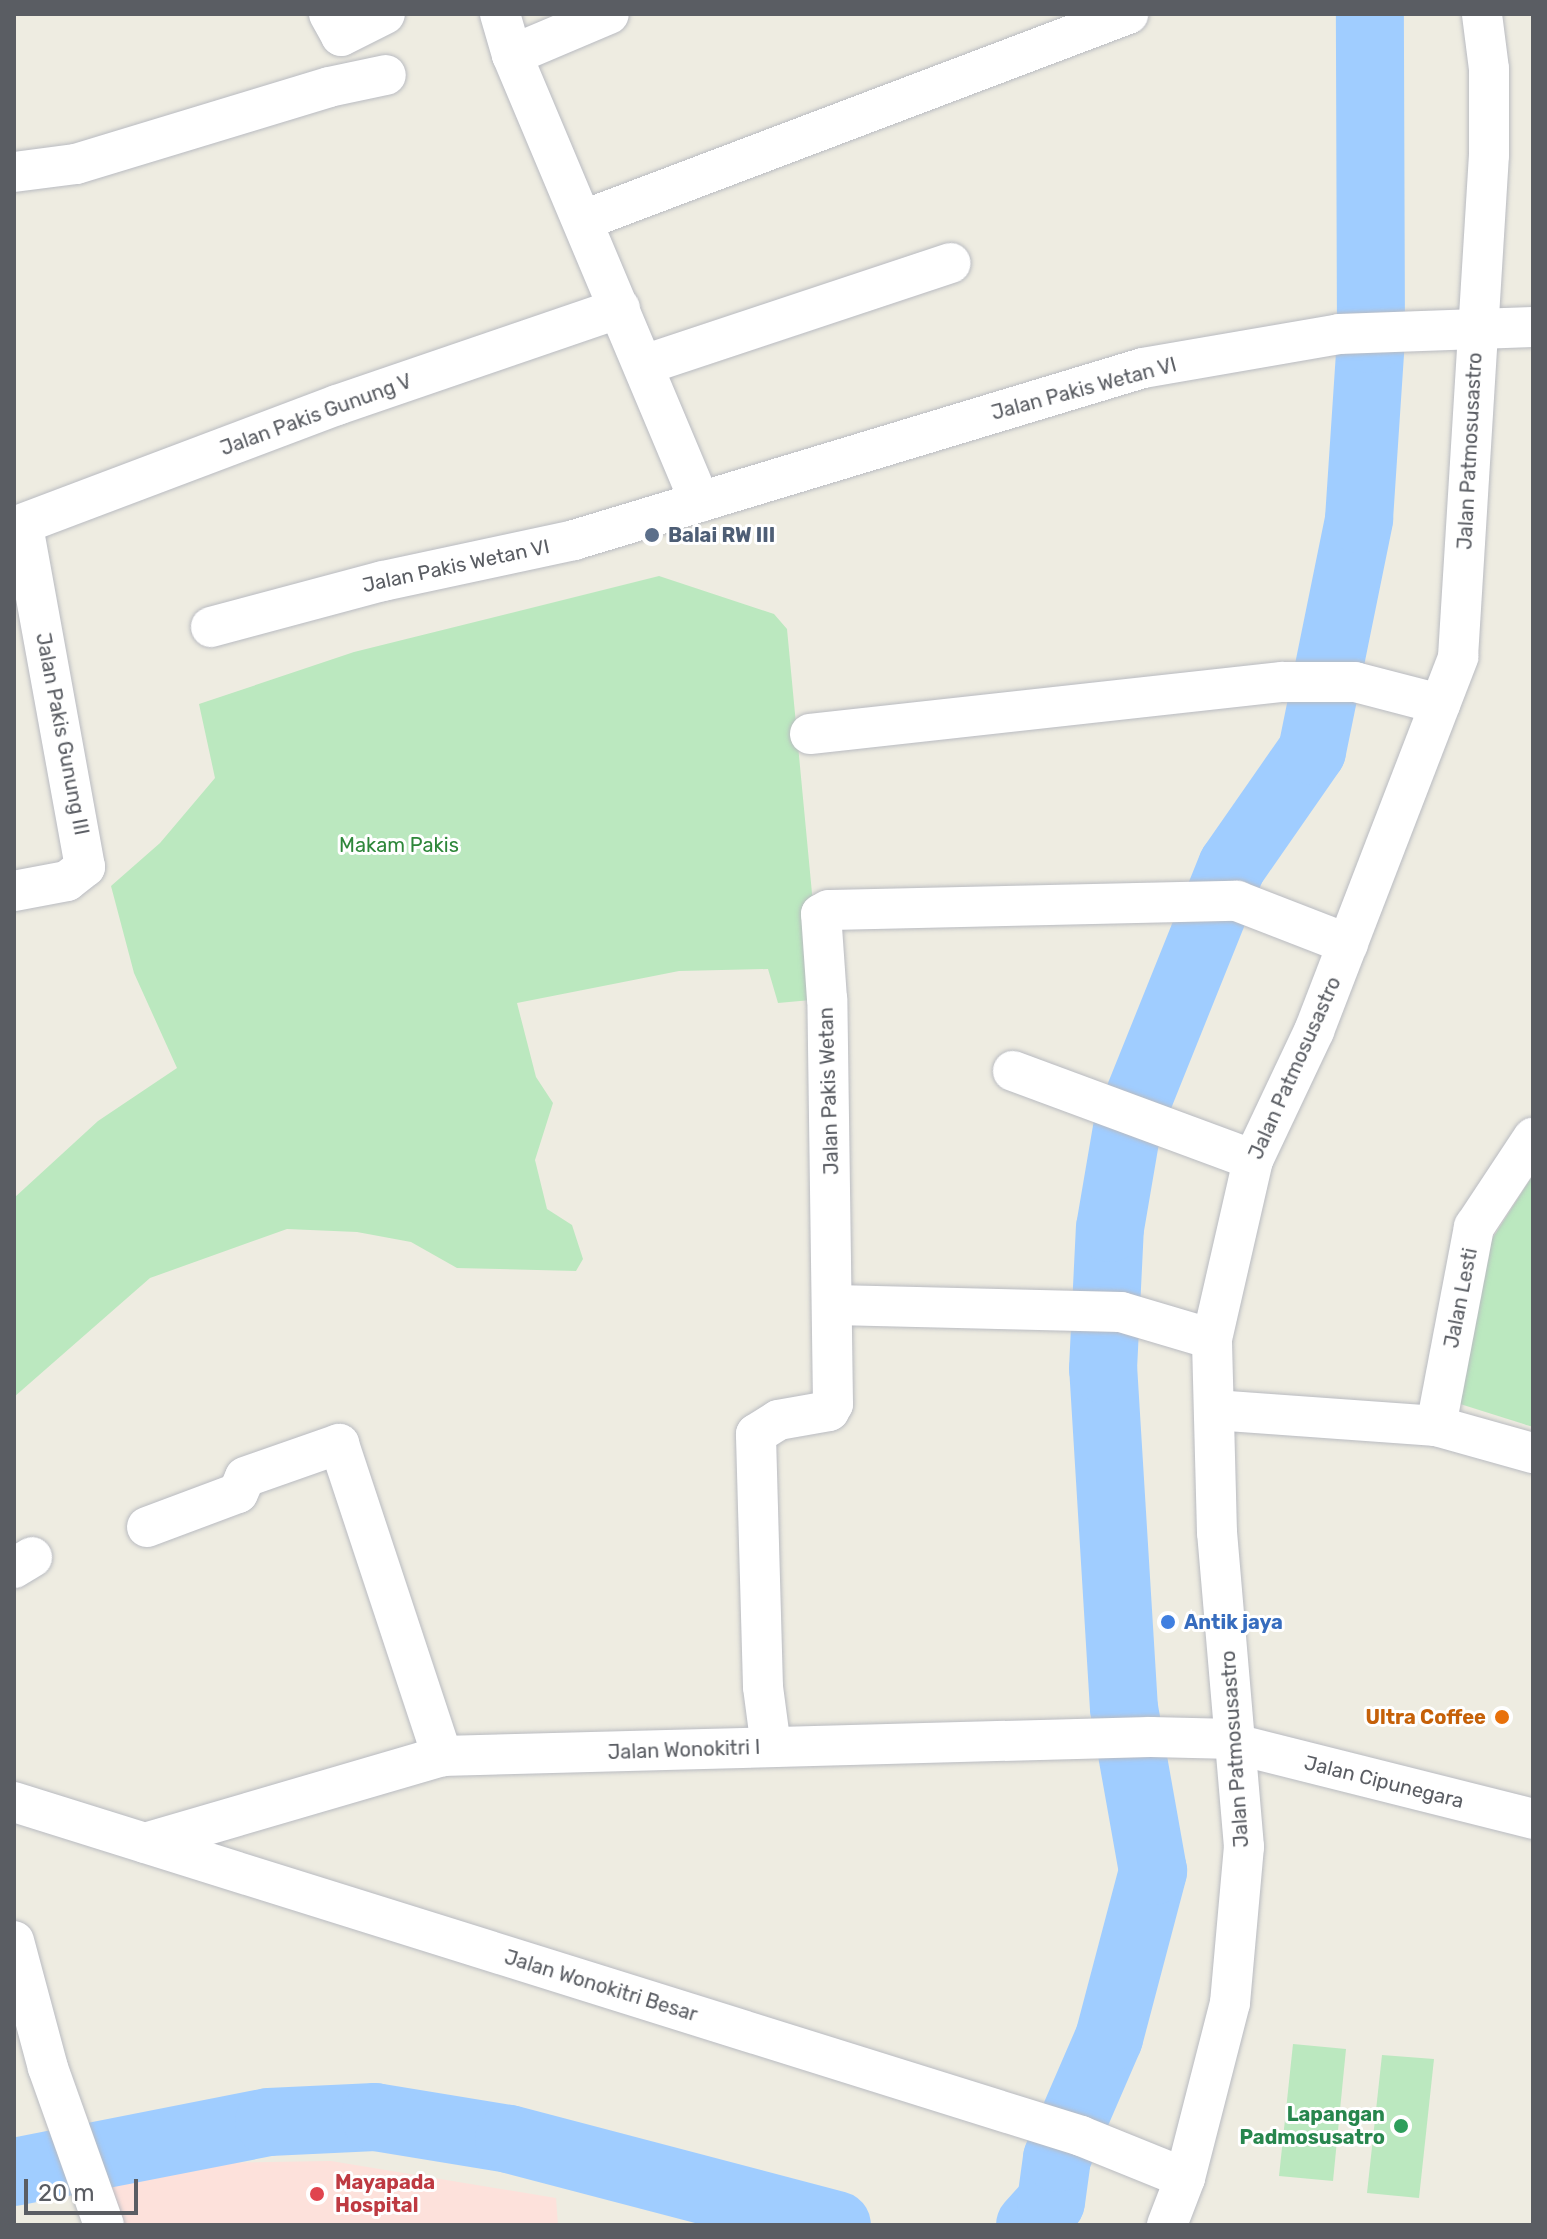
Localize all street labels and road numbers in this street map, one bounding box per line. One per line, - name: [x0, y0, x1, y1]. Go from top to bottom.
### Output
- street label: Jalan Patmosusastro: [1453, 352, 1487, 550]
- street label: Jalan Pakis Wetan VI: [988, 353, 1180, 425]
- street label: Jalan Pakis Gunung V: [217, 369, 415, 461]
- street label: Jalan Pakis Wetan VI: [360, 534, 552, 598]
- street label: Jalan Pakis Gunung III: [31, 631, 93, 837]
- street label: Jalan Patmosusastro: [1244, 973, 1346, 1163]
- street label: Jalan Pakis Wetan: [814, 1007, 844, 1175]
- street label: Jalan Lesti: [1440, 1246, 1482, 1350]
- street label: Jalan Patmosusastro: [1216, 1650, 1254, 1848]
- street label: Jalan Wonokitri I: [607, 1735, 761, 1765]
- street label: Jalan Cipunegara: [1302, 1751, 1466, 1813]
- street label: Jalan Wonokitri Besar: [501, 1945, 701, 2027]

